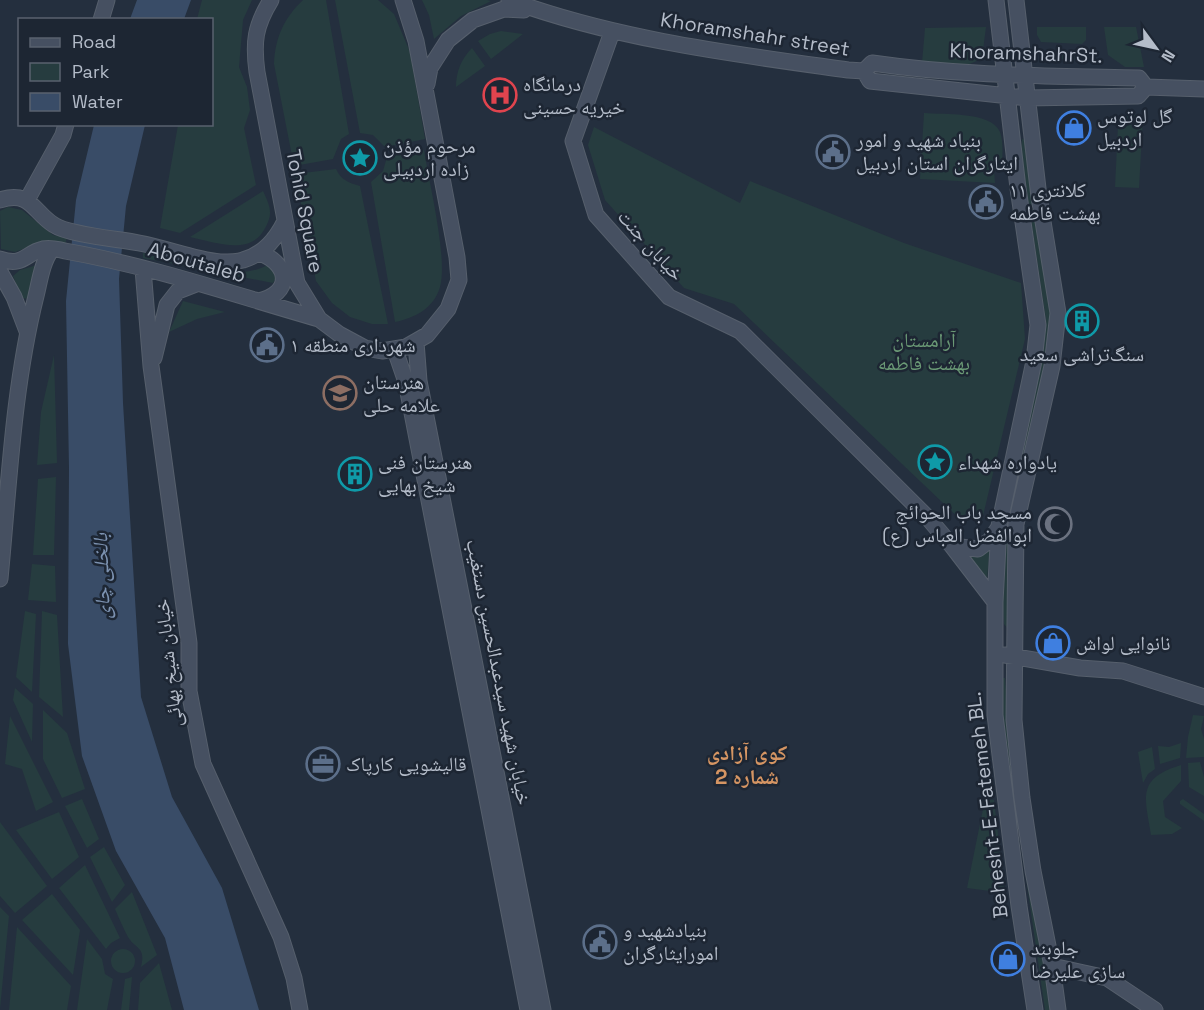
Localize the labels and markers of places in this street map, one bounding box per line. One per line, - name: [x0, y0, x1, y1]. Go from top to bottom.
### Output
- place label: درمانگاه خیریه حسینی: [523, 71, 625, 120]
- hospital icon: درمانگاه خیریه حسینی: [482, 77, 518, 113]
- place label: گل لوتوس اردبیل: [1097, 103, 1172, 152]
- shop icon: گل لوتوس اردبیل: [1056, 110, 1092, 146]
- place label: بنیاد شهید و امور ایثارگران استان اردبیل: [855, 127, 1018, 176]
- place label: مرحوم مؤذن زاده اردبیلی: [383, 133, 476, 182]
- public building icon: بنیاد شهید و امور ایثارگران استان اردبیل: [815, 134, 851, 170]
- place icon: مرحوم مؤذن زاده اردبیلی: [342, 140, 378, 176]
- place label: کلانتری ۱۱ بهشت فاطمه: [1009, 177, 1101, 226]
- public building icon: کلانتری ۱۱ بهشت فاطمه: [968, 184, 1004, 220]
- building icon: سنگ‌تراشی سعید: [1064, 303, 1100, 339]
- public building icon: شهرداری منطقه ۱: [249, 327, 285, 363]
- place label: شهرداری منطقه ۱: [290, 332, 416, 358]
- place label: سنگ‌تراشی سعید: [1020, 341, 1144, 367]
- place label: هنرستان علامه حلی: [363, 369, 440, 418]
- school or university icon: هنرستان علامه حلی: [322, 375, 358, 411]
- place icon: یادواره شهداء: [917, 444, 953, 480]
- place label: هنرستان فنی شیخ بهایی: [378, 449, 472, 498]
- place label: یادواره شهداء: [958, 449, 1057, 475]
- building icon: هنرستان فنی شیخ بهایی: [337, 456, 373, 492]
- place label: مسجد باب الحوائج ابوالفضل العباس (ع): [882, 499, 1032, 548]
- mosque icon: مسجد باب الحوائج ابوالفضل العباس (ع): [1037, 506, 1073, 542]
- shop icon: نانوایی لواش: [1035, 625, 1071, 661]
- place label: نانوایی لواش: [1076, 630, 1171, 656]
- office icon: قالیشویی کارپاک: [305, 746, 341, 782]
- place label: قالیشویی کارپاک: [346, 751, 467, 777]
- place label: بنیادشهید و امورایثارگران: [623, 917, 718, 966]
- public building icon: بنیادشهید و امورایثارگران: [582, 924, 618, 960]
- place label: جلوبند سازی علیرضا: [1031, 935, 1126, 984]
- shop icon: جلوبند سازی علیرضا: [990, 941, 1026, 977]

